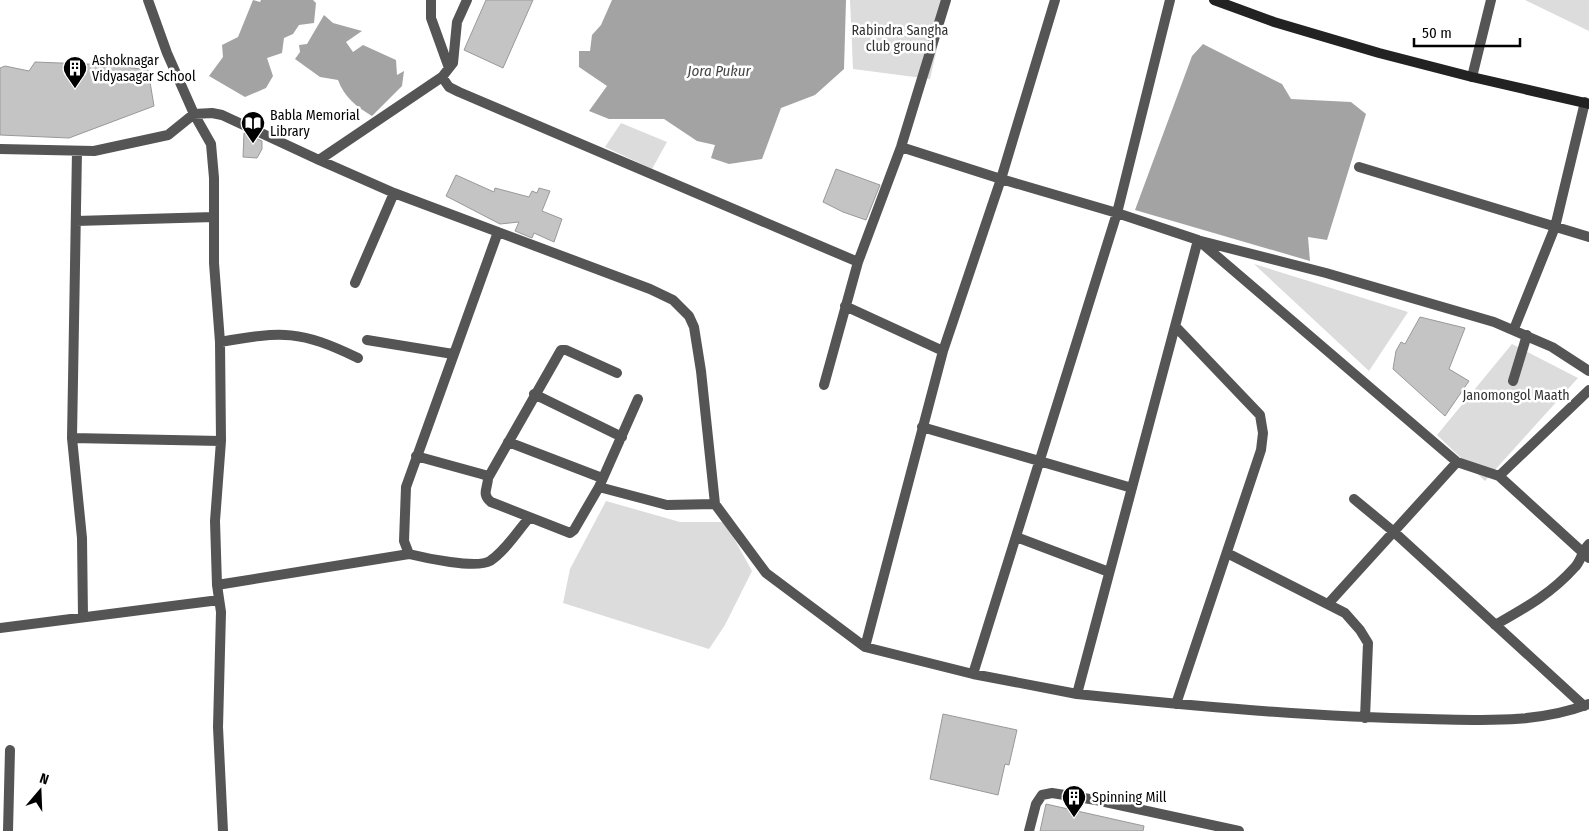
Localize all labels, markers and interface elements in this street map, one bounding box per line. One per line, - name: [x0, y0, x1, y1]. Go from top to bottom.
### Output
- scale bar: [1414, 15, 1520, 47]
- park label: Rabindra Sangha club ground: [852, 22, 949, 55]
- text: 50 m: [1422, 24, 1452, 42]
- place label: Ashoknagar Vidyasagar School: [92, 52, 196, 85]
- building icon: Ashoknagar Vidyasagar School: [62, 55, 88, 89]
- water label: Jora Pukur: [686, 62, 752, 80]
- place label: Babla Memorial Library: [270, 107, 360, 140]
- library icon: Babla Memorial Library: [240, 110, 266, 144]
- park label: Janomongol Maath: [1462, 387, 1570, 404]
- north arrow: [15, 766, 65, 816]
- text: N: [37, 770, 51, 789]
- building icon: Spinning Mill: [1061, 784, 1087, 818]
- place label: Spinning Mill: [1092, 789, 1167, 806]

